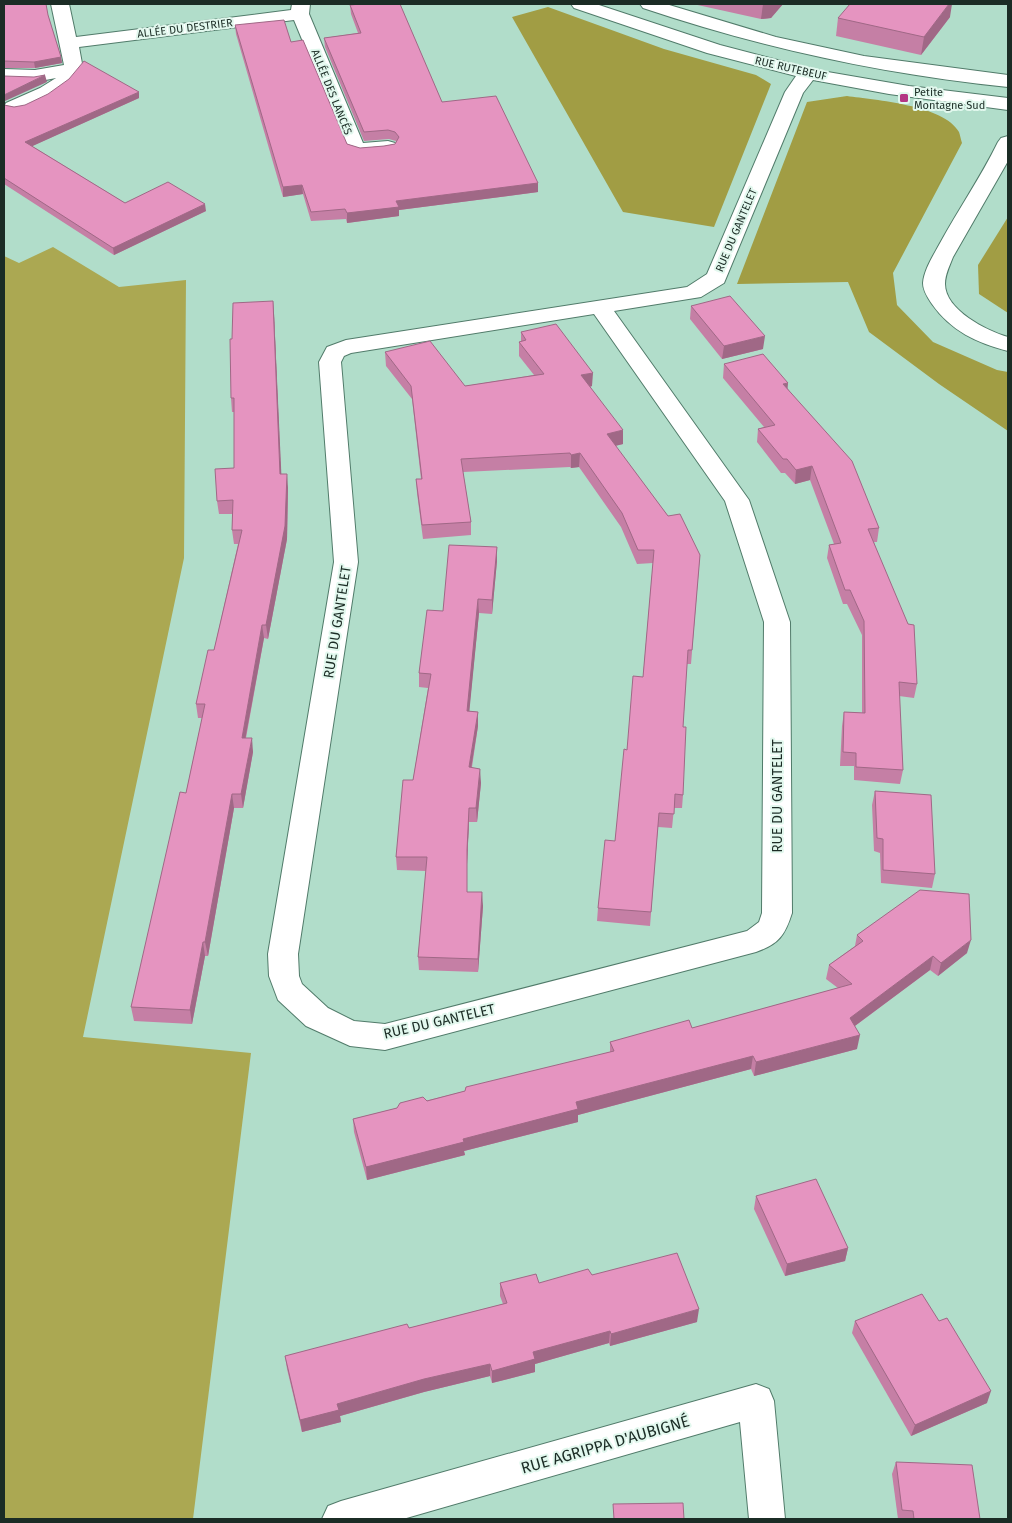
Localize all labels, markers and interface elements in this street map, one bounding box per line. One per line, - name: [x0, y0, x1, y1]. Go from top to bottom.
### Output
- street label: ALLÉE DU DESTRIER: [137, 15, 234, 41]
- street label: ALLÉE DES LANCÉS: [308, 47, 356, 137]
- street label: RUE RUTEBEUF: [754, 54, 829, 83]
- place label: Petite Montagne Sud: [914, 86, 985, 112]
- marker: Petite Montagne Sud: [898, 92, 910, 104]
- street label: RUE DU GANTELET: [713, 186, 760, 274]
- street label: RUE DU GANTELET: [320, 564, 355, 680]
- street label: RUE DU GANTELET: [769, 738, 786, 853]
- street label: RUE DU GANTELET: [382, 1000, 497, 1043]
- street label: RUE AGRIPPA D'AUBIGNÉ: [518, 1410, 692, 1478]

